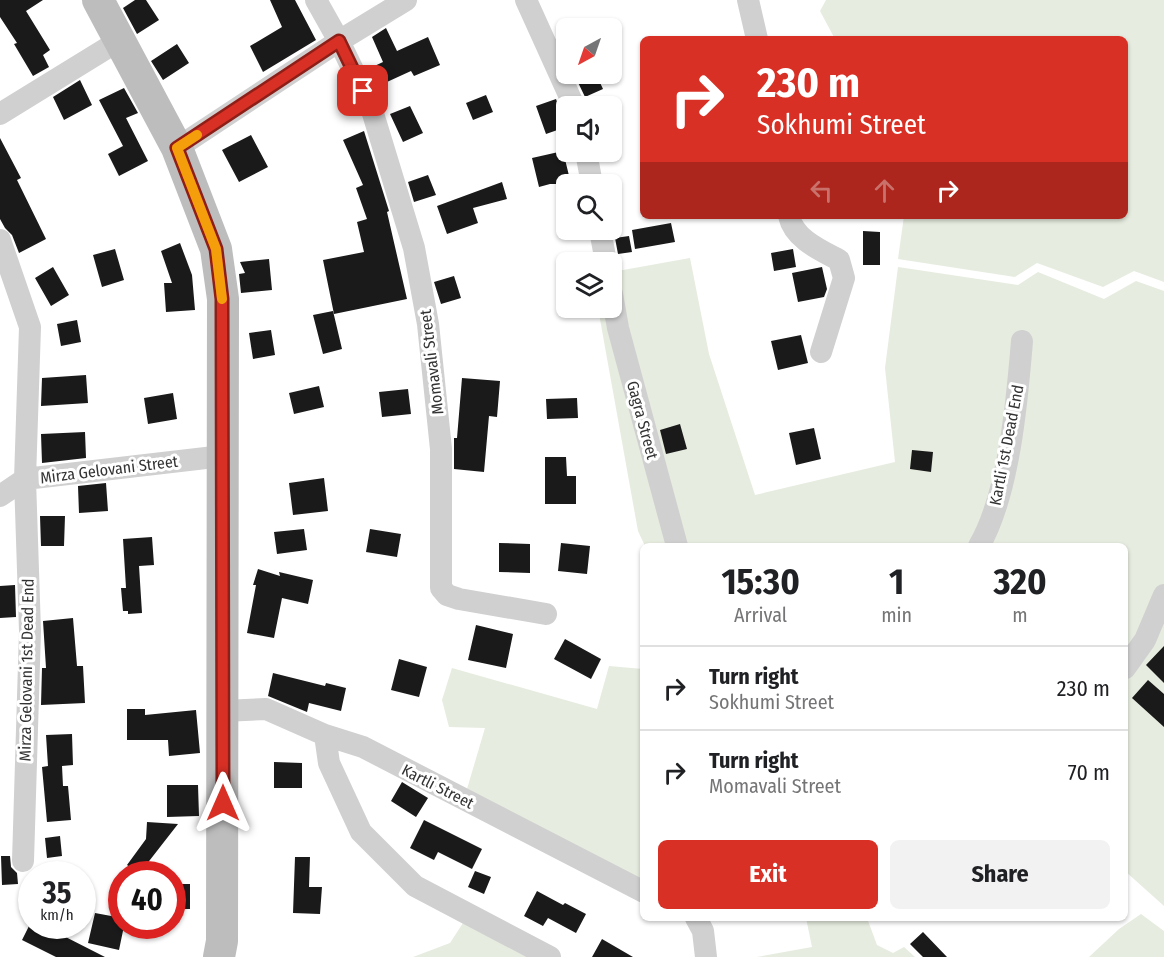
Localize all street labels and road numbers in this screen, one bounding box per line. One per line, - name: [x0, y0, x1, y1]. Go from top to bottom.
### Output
- street label: Momavali Street: [416, 308, 447, 416]
- street label: Gagra Street: [623, 379, 662, 462]
- street label: Kartli 1st Dead End: [985, 383, 1028, 507]
- street label: Mirza Gelovani Street: [39, 452, 180, 487]
- street label: Mirza Gelovani 1st Dead End: [15, 578, 38, 762]
- street label: Kartli Street: [399, 760, 478, 813]

